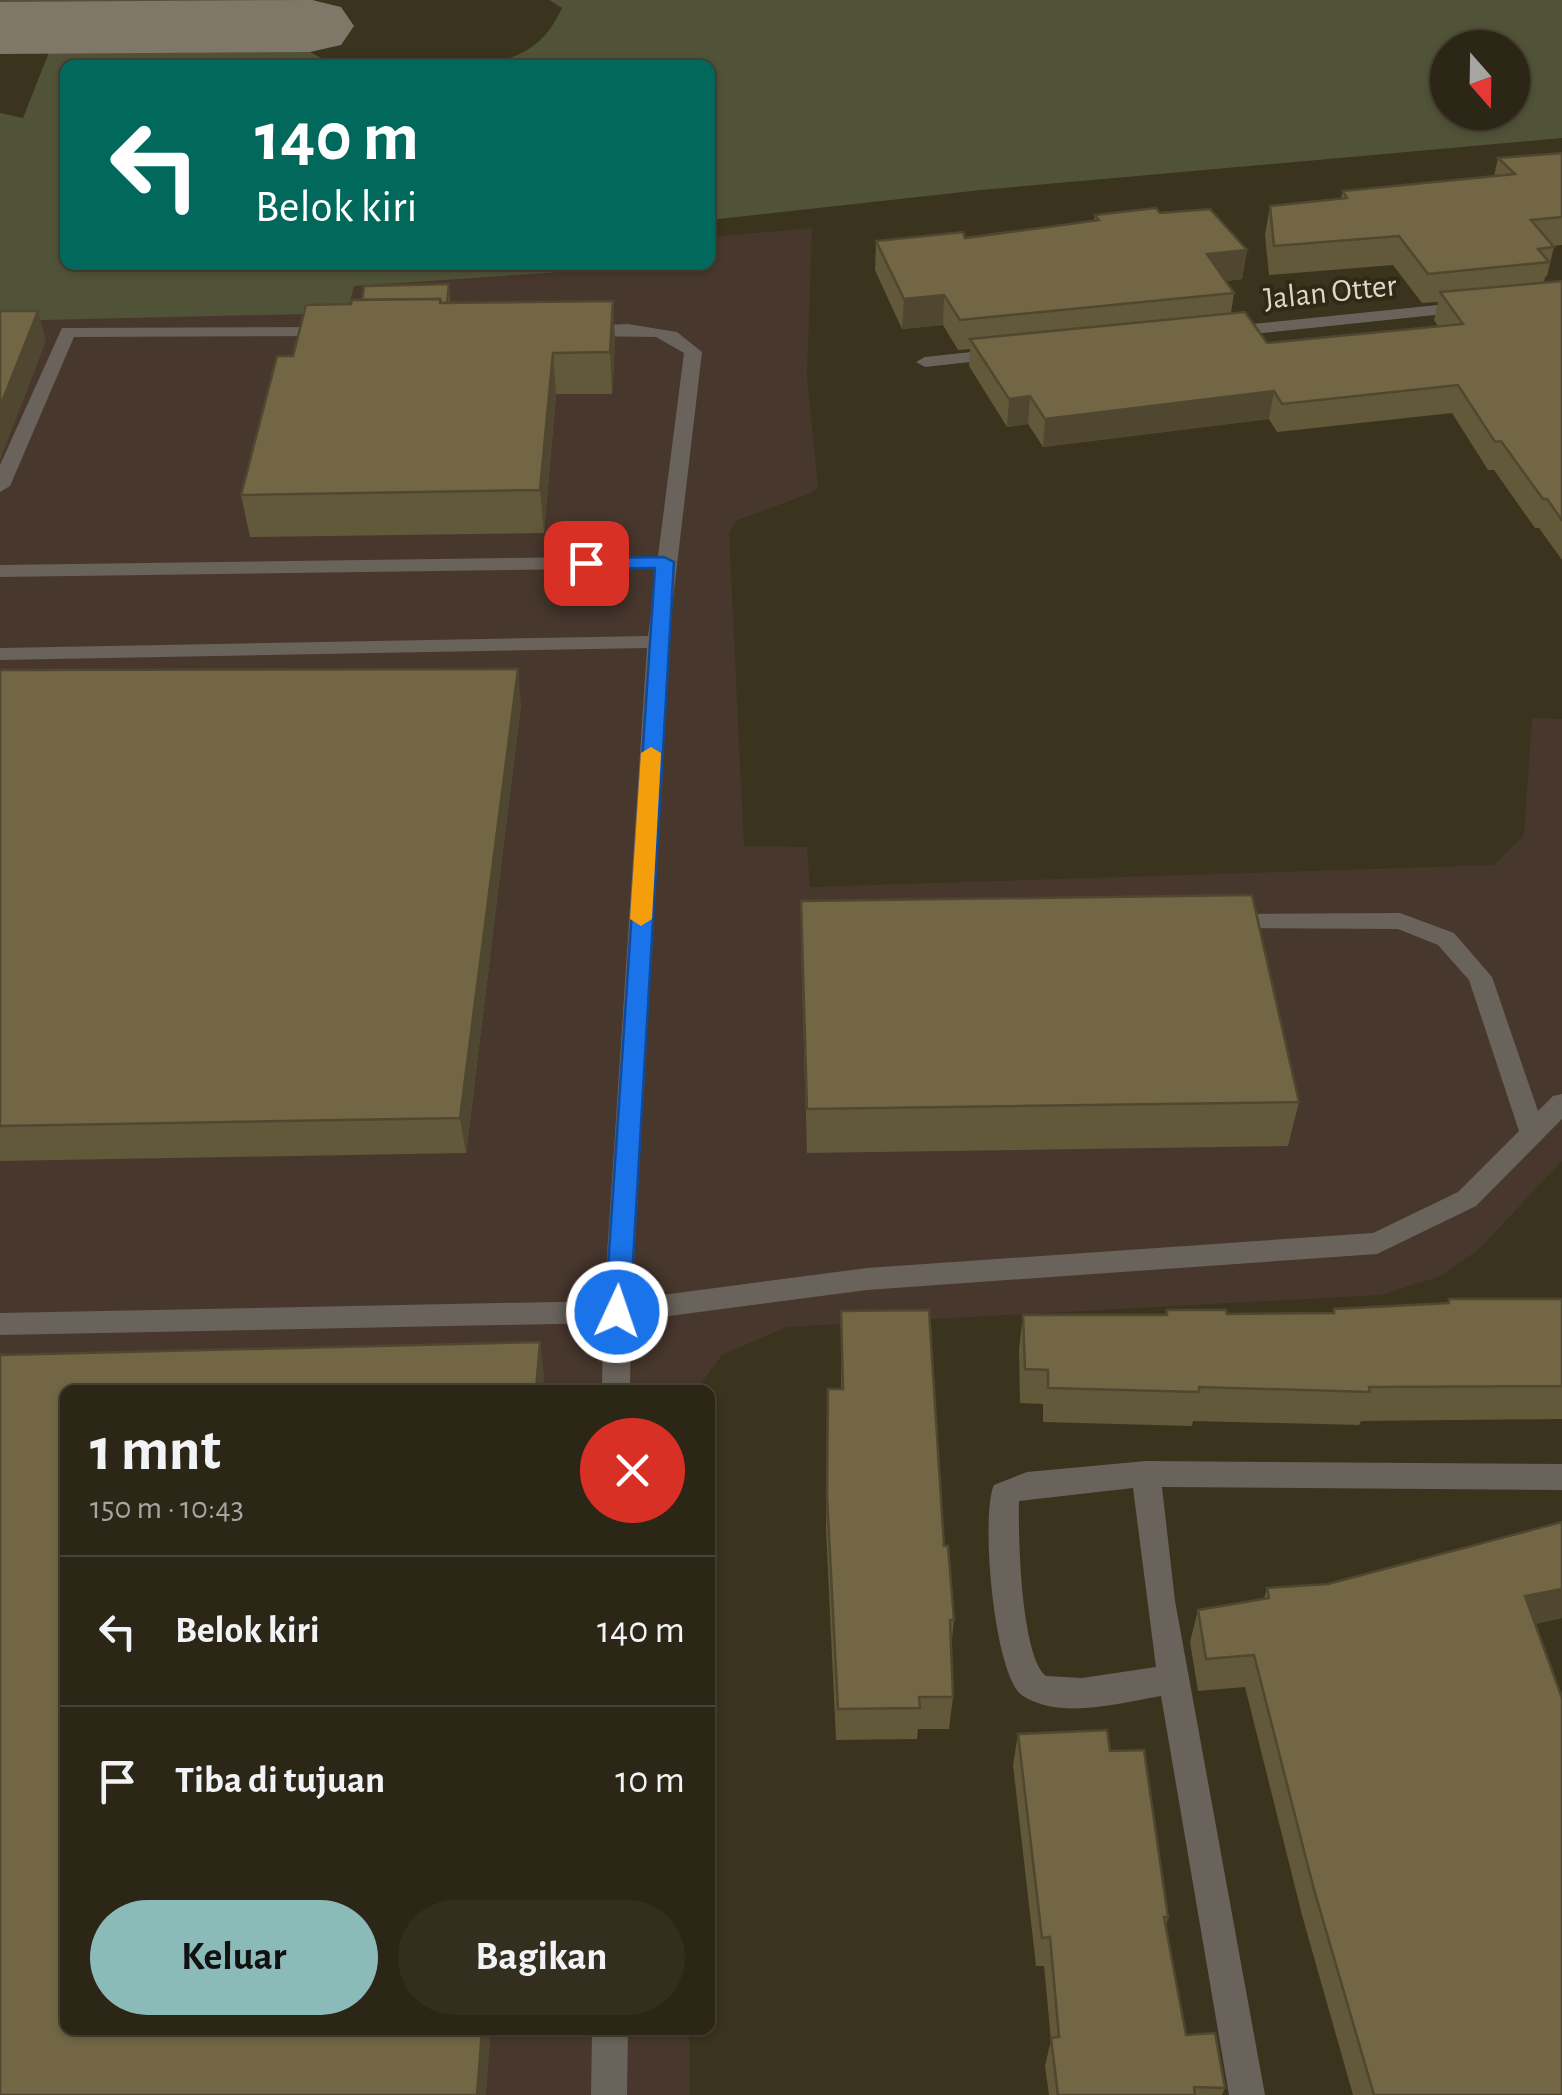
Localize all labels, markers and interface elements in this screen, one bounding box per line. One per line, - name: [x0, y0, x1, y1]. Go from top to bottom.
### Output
- north arrow: [1430, 30, 1530, 130]
- map controls: [1430, 30, 1530, 130]
- icon: left: [90, 100, 220, 230]
- text: 140 m: [255, 103, 419, 173]
- text: Belok kiri: [255, 185, 417, 230]
- street label: Jalan Otter: [1262, 269, 1399, 315]
- pin: [544, 521, 629, 606]
- icon: arrive: [559, 536, 614, 591]
- position arrow: [565, 1260, 669, 1364]
- button: close: [580, 1418, 685, 1523]
- text: 1 mnt: [90, 1421, 221, 1481]
- text: 150 m · 10:43: [90, 1492, 244, 1524]
- icon: left: [90, 1604, 145, 1659]
- text: Belok kiri: [175, 1612, 320, 1650]
- text: 140 m: [597, 1612, 685, 1650]
- icon: arrive: [90, 1754, 145, 1809]
- text: Tiba di tujuan: [175, 1762, 385, 1800]
- text: 10 m: [615, 1762, 685, 1800]
- button: Keluar: [90, 1900, 378, 2015]
- button: Bagikan: [398, 1900, 685, 2015]

